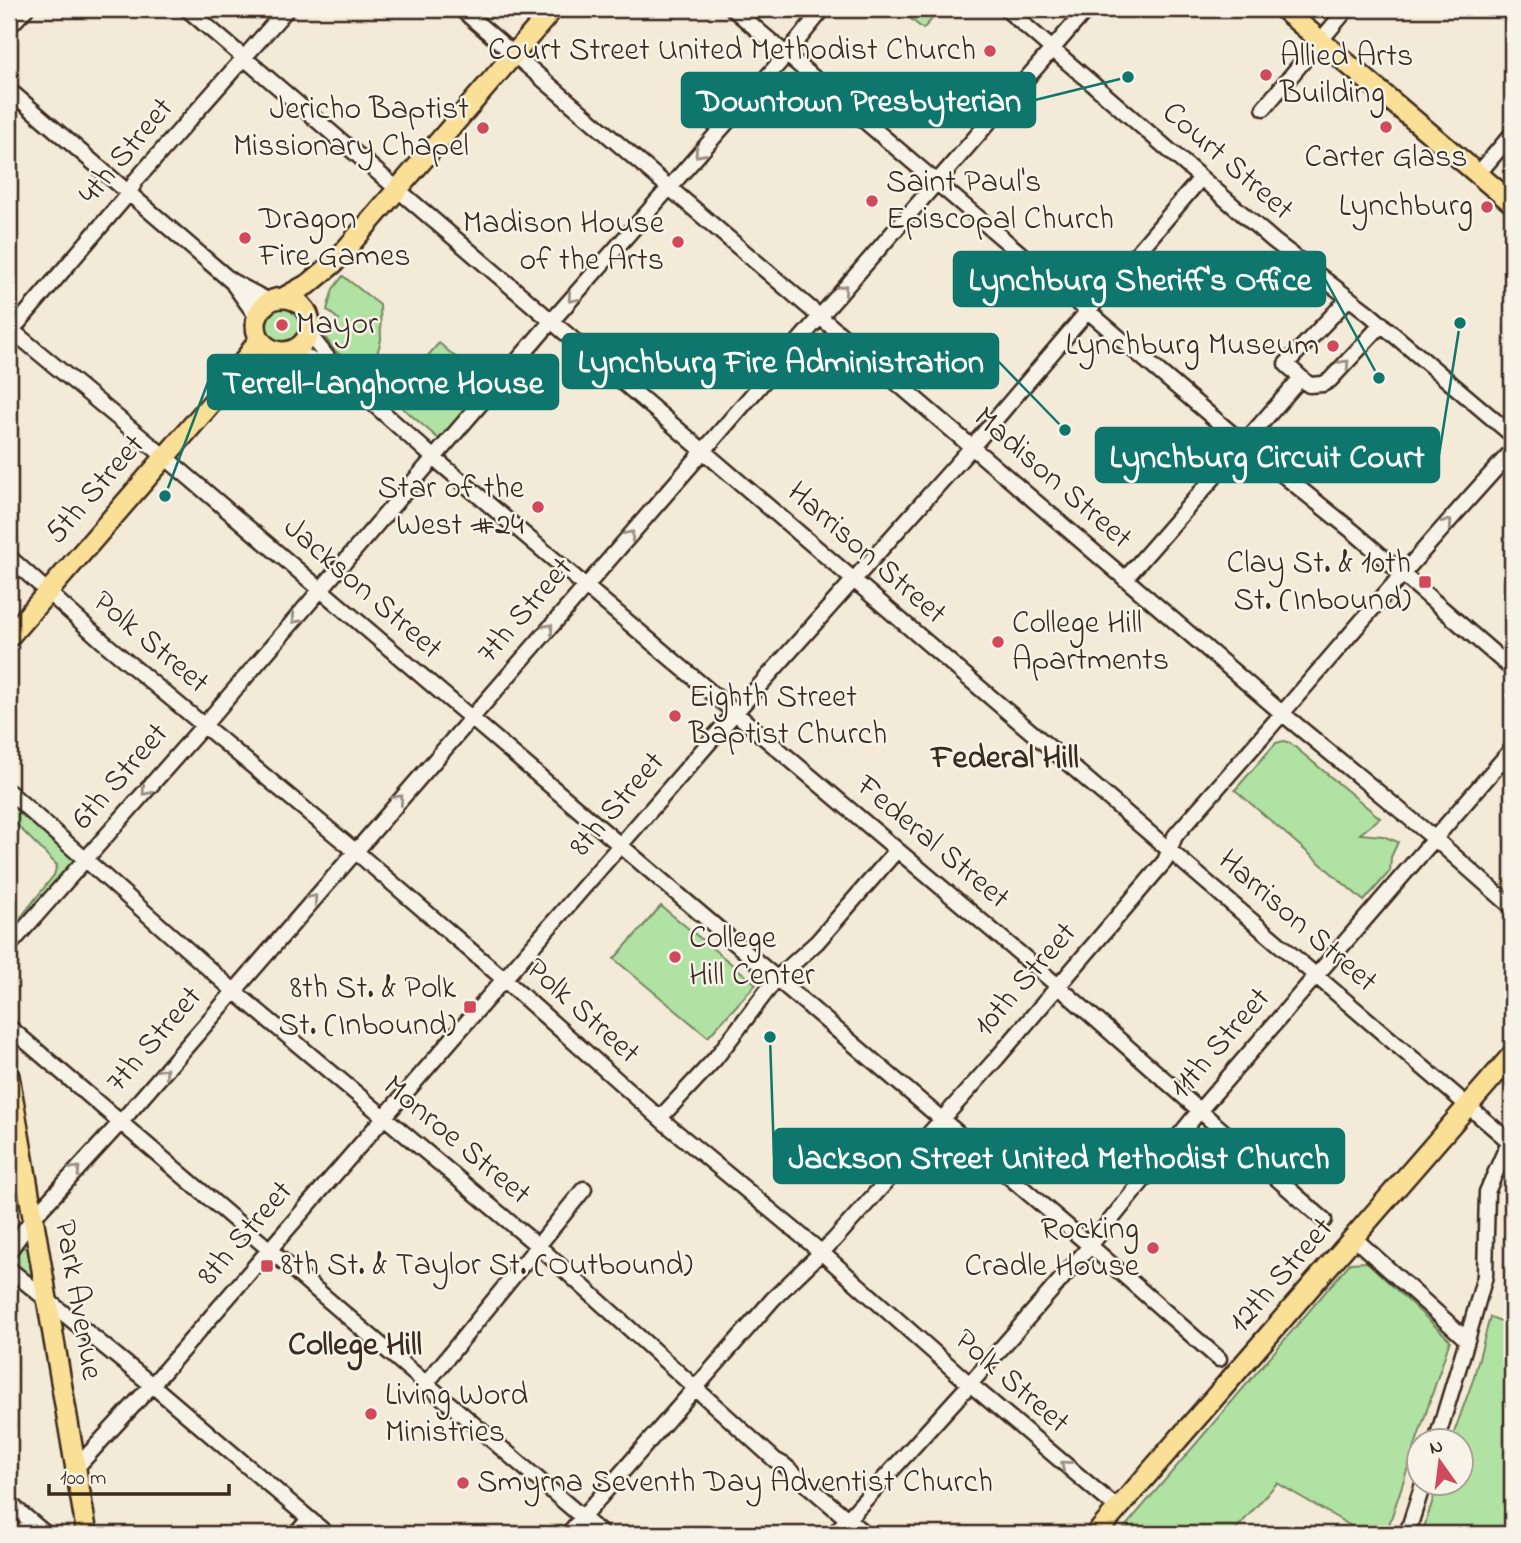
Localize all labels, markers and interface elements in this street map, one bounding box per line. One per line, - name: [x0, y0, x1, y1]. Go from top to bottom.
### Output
- place label: Court Street United Methodist Church: [488, 28, 976, 75]
- place label: Allied Arts Building: [1279, 34, 1413, 118]
- marker: Court Street United Methodist Church: [982, 43, 998, 59]
- marker: Allied Arts Building: [1258, 67, 1274, 83]
- callout: Downtown Presbyterian: [682, 73, 1035, 127]
- text: Downtown Presbyterian: [695, 79, 1021, 128]
- place label: Jericho Baptist Missionary Chapel: [233, 87, 469, 171]
- street label: 4th Street: [68, 88, 186, 216]
- street label: Court Street: [1151, 91, 1304, 233]
- marker: Carter Glass: [1378, 119, 1394, 135]
- marker: Jericho Baptist Missionary Chapel: [475, 120, 491, 136]
- place label: Carter Glass: [1304, 135, 1468, 182]
- one-way arrow: [695, 145, 707, 158]
- place label: Saint Paul's Episcopal Church: [886, 160, 1114, 244]
- place label: Lynchburg: [1339, 184, 1473, 231]
- marker: Saint Paul's Episcopal Church: [864, 193, 880, 209]
- place label: Dragon Fire Games: [258, 197, 411, 281]
- marker: Lynchburg: [1479, 199, 1495, 215]
- place label: Madison House of the Arts: [463, 201, 665, 285]
- marker: Dragon Fire Games: [237, 230, 253, 246]
- marker: Madison House of the Arts: [670, 234, 686, 250]
- callout: Lynchburg Sheriff's Office: [954, 252, 1325, 306]
- text: Lynchburg Sheriff's Office: [968, 258, 1313, 307]
- one-way arrow: [835, 284, 847, 297]
- one-way arrow: [567, 290, 580, 303]
- place label: Mayor: [296, 302, 378, 349]
- marker: Mayor: [274, 317, 290, 333]
- place label: Lynchburg Museum: [1065, 323, 1319, 370]
- callout: Lynchburg Fire Administration: [563, 334, 998, 388]
- marker: Lynchburg Museum: [1325, 338, 1341, 354]
- text: Lynchburg Fire Administration: [578, 340, 984, 389]
- callout: Terrell-Langhorne House: [208, 355, 558, 409]
- one-way arrow: [1336, 359, 1349, 372]
- text: Terrell-Langhorne House: [222, 361, 545, 410]
- street label: Madison Street: [962, 396, 1142, 562]
- street label: 5th Street: [35, 424, 157, 556]
- callout: Lynchburg Circuit Court: [1096, 428, 1439, 482]
- text: Lynchburg Circuit Court: [1109, 435, 1425, 484]
- place label: Star of the West #24: [378, 466, 525, 550]
- street label: Harrison Street: [776, 471, 957, 637]
- marker: Star of the West #24: [530, 499, 546, 515]
- street label: Jackson Street: [272, 506, 452, 672]
- one-way arrow: [1439, 519, 1452, 532]
- one-way arrow: [622, 530, 634, 543]
- place label: Clay St. & 10th St. (Inbound): [1227, 541, 1411, 625]
- street label: 7th Street: [466, 547, 586, 675]
- marker: Clay St. & 10th St. (Inbound): [1417, 574, 1433, 590]
- street label: Polk Street: [81, 580, 219, 706]
- place label: College Hill Apartments: [1012, 601, 1169, 685]
- one-way arrow: [292, 611, 304, 624]
- one-way arrow: [541, 623, 553, 636]
- marker: College Hill Apartments: [990, 634, 1006, 650]
- place label: Eighth Street Baptist Church: [688, 675, 887, 759]
- marker: Eighth Street Baptist Church: [667, 708, 683, 724]
- street label: 6th Street: [61, 713, 181, 841]
- district label: Federal Hill: [929, 735, 1079, 783]
- street label: 8th Street: [559, 742, 677, 868]
- street label: Federal Street: [844, 764, 1020, 922]
- one-way arrow: [142, 783, 154, 796]
- one-way arrow: [391, 794, 403, 807]
- street label: Harrison Street: [1207, 839, 1388, 1005]
- one-way arrow: [305, 895, 317, 908]
- street label: 10th Street: [963, 912, 1089, 1048]
- place label: College Hill Center: [689, 916, 815, 1000]
- street label: Polk Street: [514, 948, 650, 1077]
- marker: College Hill Center: [667, 949, 683, 965]
- place label: 8th St. & Polk St. (Inbound): [279, 966, 457, 1050]
- street label: 7th Street: [95, 976, 215, 1104]
- street label: 11th Street: [1159, 977, 1283, 1110]
- marker: 8th St. & Polk St. (Inbound): [462, 999, 478, 1015]
- street label: Monroe Street: [371, 1065, 541, 1217]
- one-way arrow: [156, 1067, 168, 1080]
- callout: Jackson Street United Methodist Church: [774, 1129, 1344, 1183]
- text: Jackson Street United Methodist Church: [788, 1136, 1330, 1184]
- one-way arrow: [68, 1165, 80, 1178]
- street label: 8th Street: [187, 1171, 305, 1297]
- place label: Rocking Cradle House: [964, 1207, 1140, 1291]
- street label: 12th Street: [1218, 1207, 1346, 1345]
- street label: Park Avenue: [40, 1216, 114, 1384]
- marker: Rocking Cradle House: [1145, 1240, 1161, 1256]
- place label: 8th St. & Taylor St. (Outbound): [281, 1243, 693, 1290]
- marker: 8th St. & Taylor St. (Outbound): [259, 1258, 275, 1274]
- street label: Polk Street: [943, 1318, 1080, 1446]
- district label: College Hill: [288, 1322, 422, 1371]
- place label: Living Word Ministries: [385, 1373, 528, 1457]
- marker: Living Word Ministries: [363, 1406, 379, 1422]
- north arrow: [1406, 1428, 1476, 1498]
- text: N: [1427, 1433, 1446, 1463]
- scale bar: [49, 1452, 229, 1496]
- place label: Smyrna Seventh Day Adventist Church: [477, 1460, 993, 1507]
- one-way arrow: [1061, 1461, 1074, 1473]
- text: 100 m: [60, 1464, 106, 1494]
- marker: Smyrna Seventh Day Adventist Church: [455, 1475, 471, 1491]

